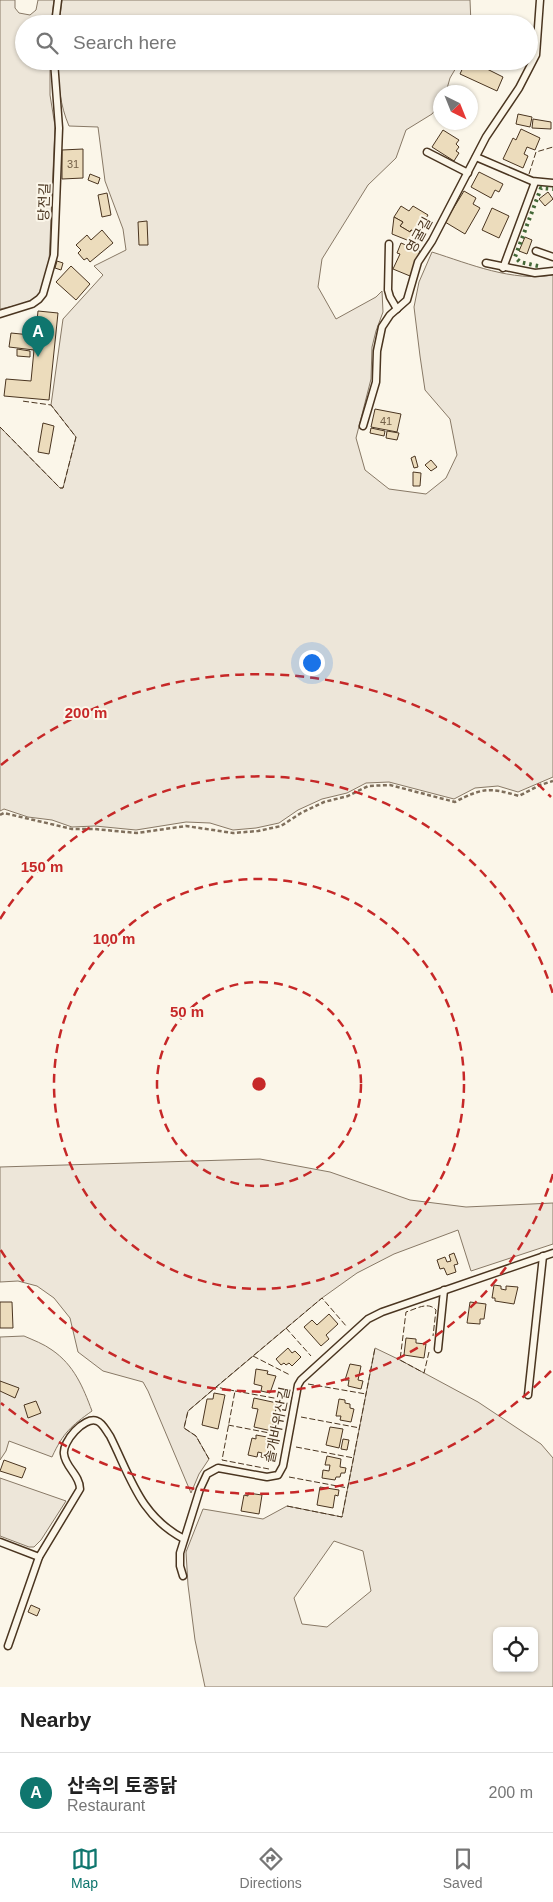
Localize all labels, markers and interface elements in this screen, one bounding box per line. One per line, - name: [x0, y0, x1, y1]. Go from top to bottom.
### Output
- search box: [15, 15, 538, 70]
- icon: search: [33, 29, 61, 57]
- text: Search here: [73, 32, 177, 53]
- north arrow: [433, 85, 478, 130]
- house number: 31: [67, 158, 79, 170]
- street label: 당전길: [35, 182, 53, 222]
- street label: 영굴길: [403, 214, 435, 256]
- pin: A: [22, 316, 54, 357]
- house number: 41: [380, 415, 392, 427]
- your location: [299, 650, 325, 676]
- text: 200 m: [65, 704, 107, 721]
- text: 150 m: [21, 858, 63, 875]
- text: 100 m: [93, 930, 135, 947]
- text: 50 m: [170, 1003, 204, 1020]
- centre of rings: [250, 1075, 268, 1093]
- street label: 솔개바위산길: [261, 1386, 293, 1464]
- map controls: [493, 1627, 538, 1672]
- button: locate: [493, 1627, 538, 1672]
- text: Nearby: [20, 1708, 91, 1731]
- text: 산속의 토종닭: [67, 1775, 177, 1796]
- text: A: [30, 1784, 42, 1801]
- text: 200 m: [489, 1784, 533, 1801]
- text: Restaurant: [67, 1797, 145, 1814]
- tab: Map: [71, 1845, 99, 1891]
- tab: Directions: [240, 1845, 302, 1891]
- tab: Saved: [443, 1845, 482, 1891]

